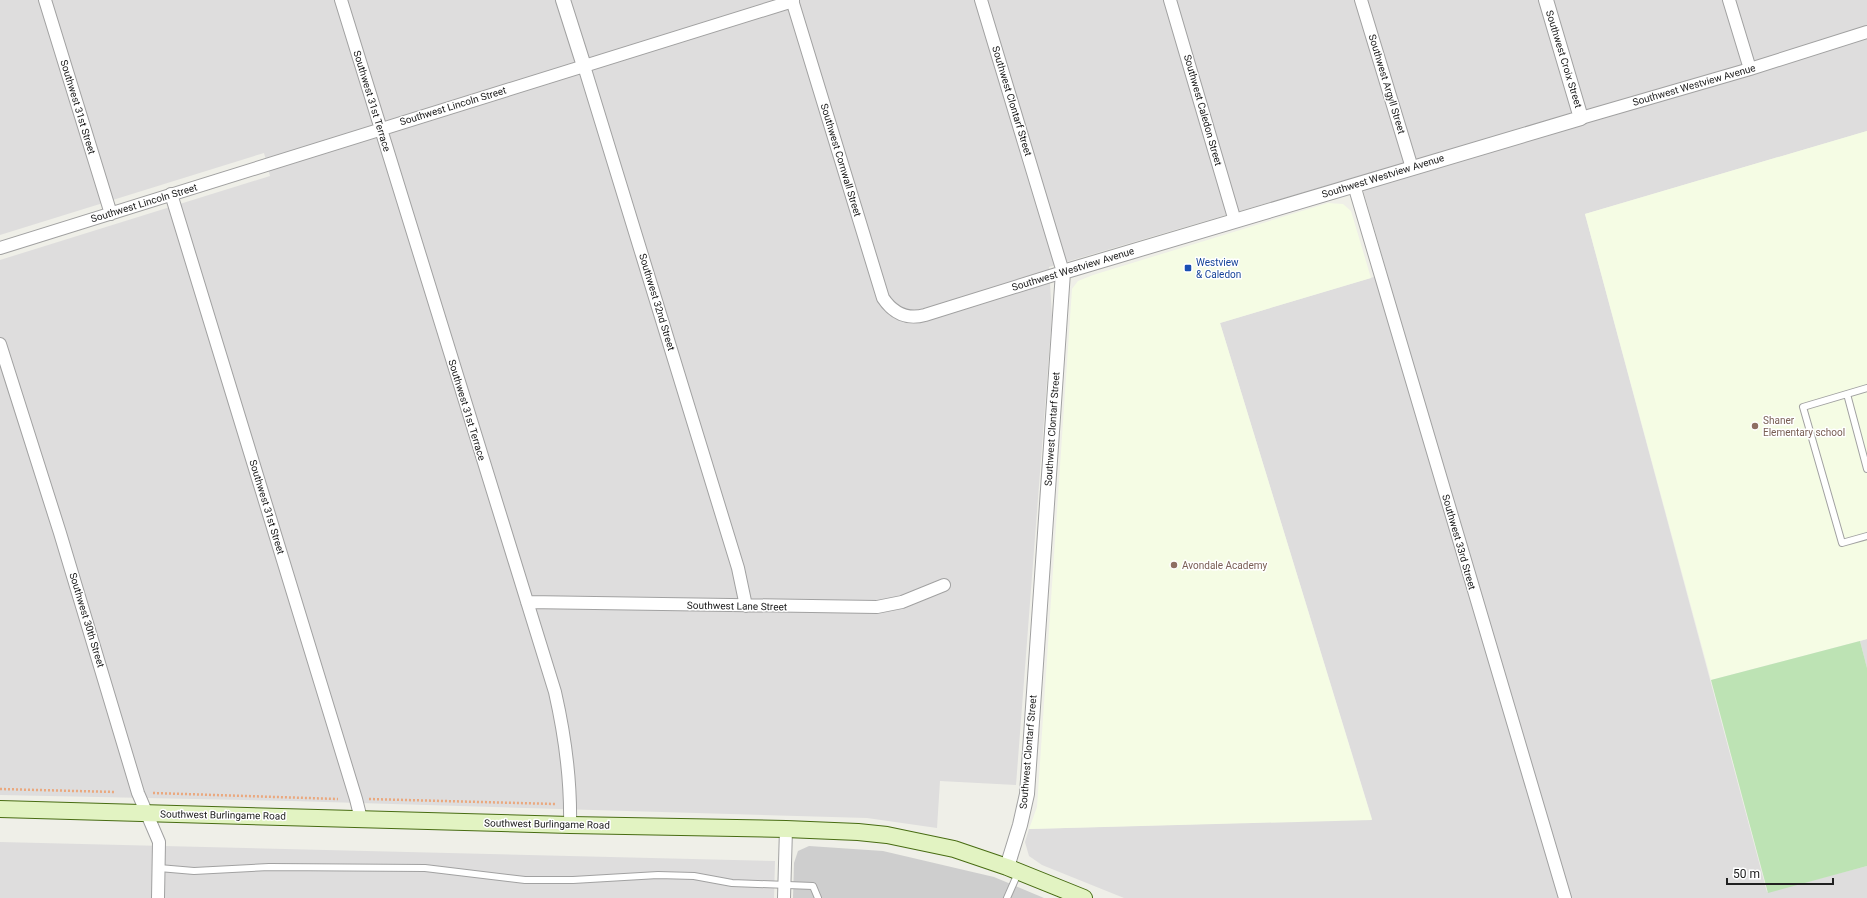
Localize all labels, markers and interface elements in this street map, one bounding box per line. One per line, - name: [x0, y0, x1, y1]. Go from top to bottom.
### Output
- street label: Southwest Croix Street: [1544, 9, 1584, 109]
- street label: Southwest Argyll Street: [1367, 33, 1407, 135]
- street label: Southwest Clontarf Street: [990, 45, 1034, 157]
- street label: Southwest 31st Terrace: [351, 49, 393, 153]
- street label: Southwest Caledon Street: [1182, 53, 1224, 167]
- street label: Southwest 31st Street: [58, 58, 98, 156]
- street label: Southwest Westview Avenue: [1631, 62, 1757, 108]
- street label: Southwest Lincoln Street: [398, 85, 508, 127]
- street label: Southwest Cornwall Street: [819, 102, 863, 218]
- street label: Southwest Westview Avenue: [1320, 152, 1446, 200]
- street label: Southwest Lincoln Street: [89, 182, 199, 224]
- street label: Southwest Westview Avenue: [1010, 245, 1136, 293]
- street label: Southwest 32nd Street: [637, 252, 677, 352]
- place label: Westview & Caledon: [1196, 257, 1241, 280]
- marker: Westview & Caledon: [1183, 263, 1193, 273]
- street label: Southwest 31st Terrace: [446, 358, 488, 462]
- street label: Southwest Clontarf Street: [1043, 372, 1061, 486]
- place label: Shaner Elementary school: [1763, 415, 1845, 438]
- marker: Shaner Elementary school: [1750, 421, 1760, 431]
- street label: Southwest 31st Street: [247, 458, 287, 556]
- street label: Southwest 33rd Street: [1440, 493, 1478, 591]
- marker: Avondale Academy: [1169, 560, 1179, 570]
- place label: Avondale Academy: [1182, 560, 1267, 571]
- street label: Southwest 30th Street: [67, 571, 107, 669]
- street label: Southwest Lane Street: [687, 600, 787, 612]
- street label: Southwest Clontarf Street: [1018, 695, 1038, 809]
- street label: Southwest Burlingame Road: [160, 808, 286, 822]
- street label: Southwest Burlingame Road: [484, 817, 610, 831]
- scale bar: [1727, 860, 1833, 886]
- text: 50 m: [1733, 867, 1760, 881]

